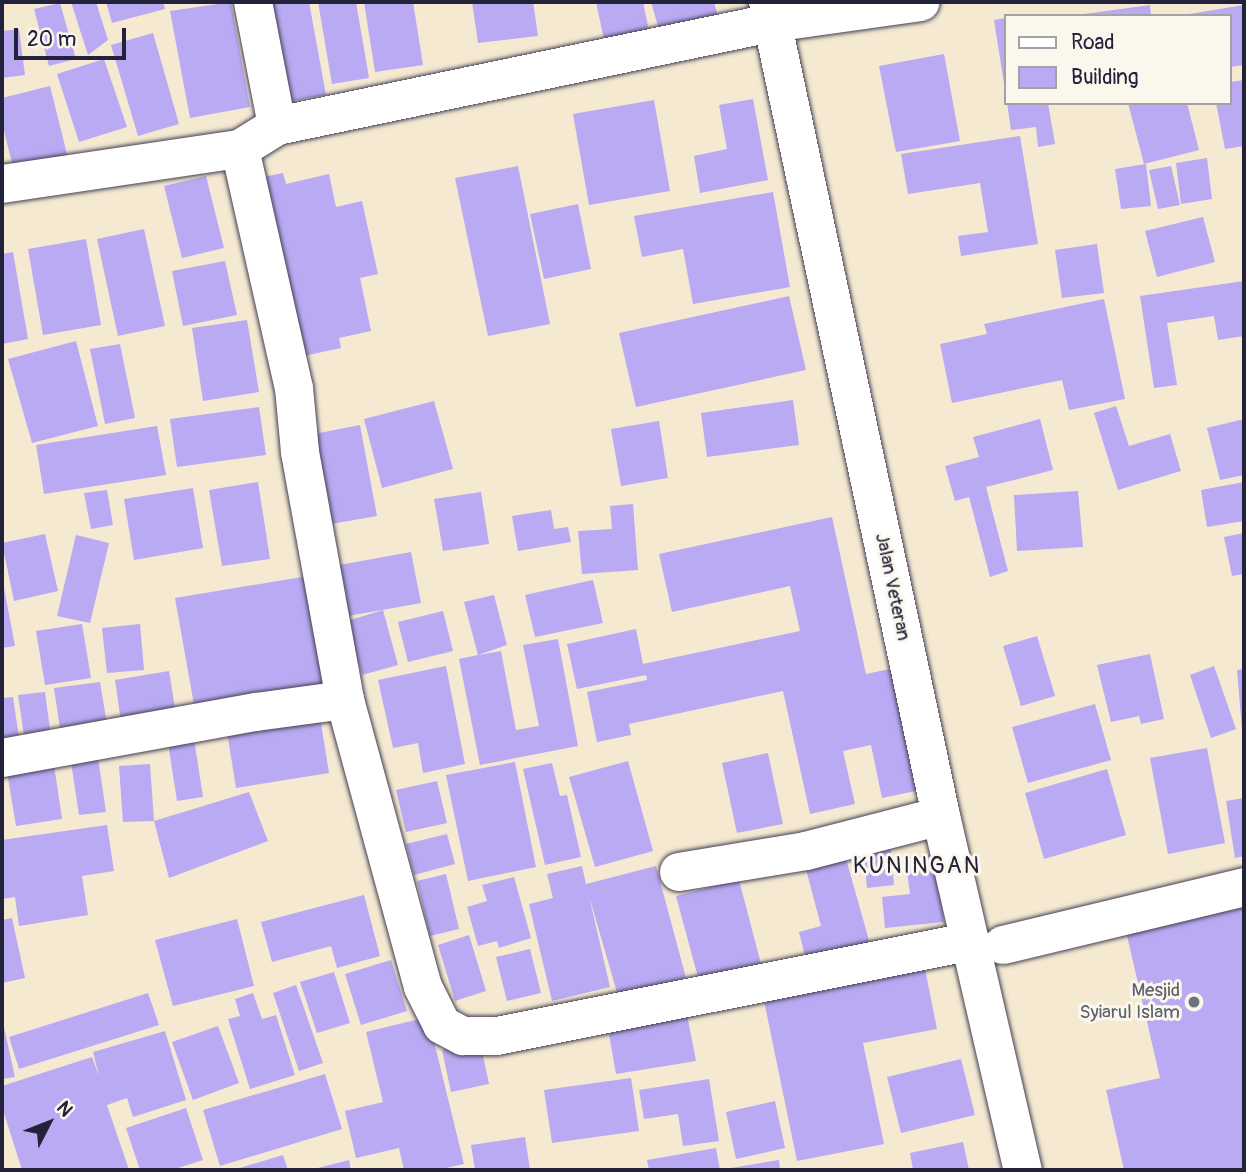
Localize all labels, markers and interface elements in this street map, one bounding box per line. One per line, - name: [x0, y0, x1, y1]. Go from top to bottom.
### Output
- scale bar: [18, 14, 130, 58]
- legend: [1004, 14, 1232, 105]
- text: 20 m: [27, 26, 76, 53]
- text: Road: [1071, 29, 1115, 56]
- text: Building: [1071, 64, 1138, 91]
- street label: Jalan Veteran: [869, 531, 915, 643]
- district label: KUNINGAN: [854, 852, 980, 880]
- place label: Mesjid Syiarul Islam: [1080, 980, 1180, 1024]
- marker: Mesjid Syiarul Islam: [1186, 994, 1202, 1010]
- north arrow: [14, 1088, 84, 1158]
- text: N: [51, 1096, 78, 1122]

